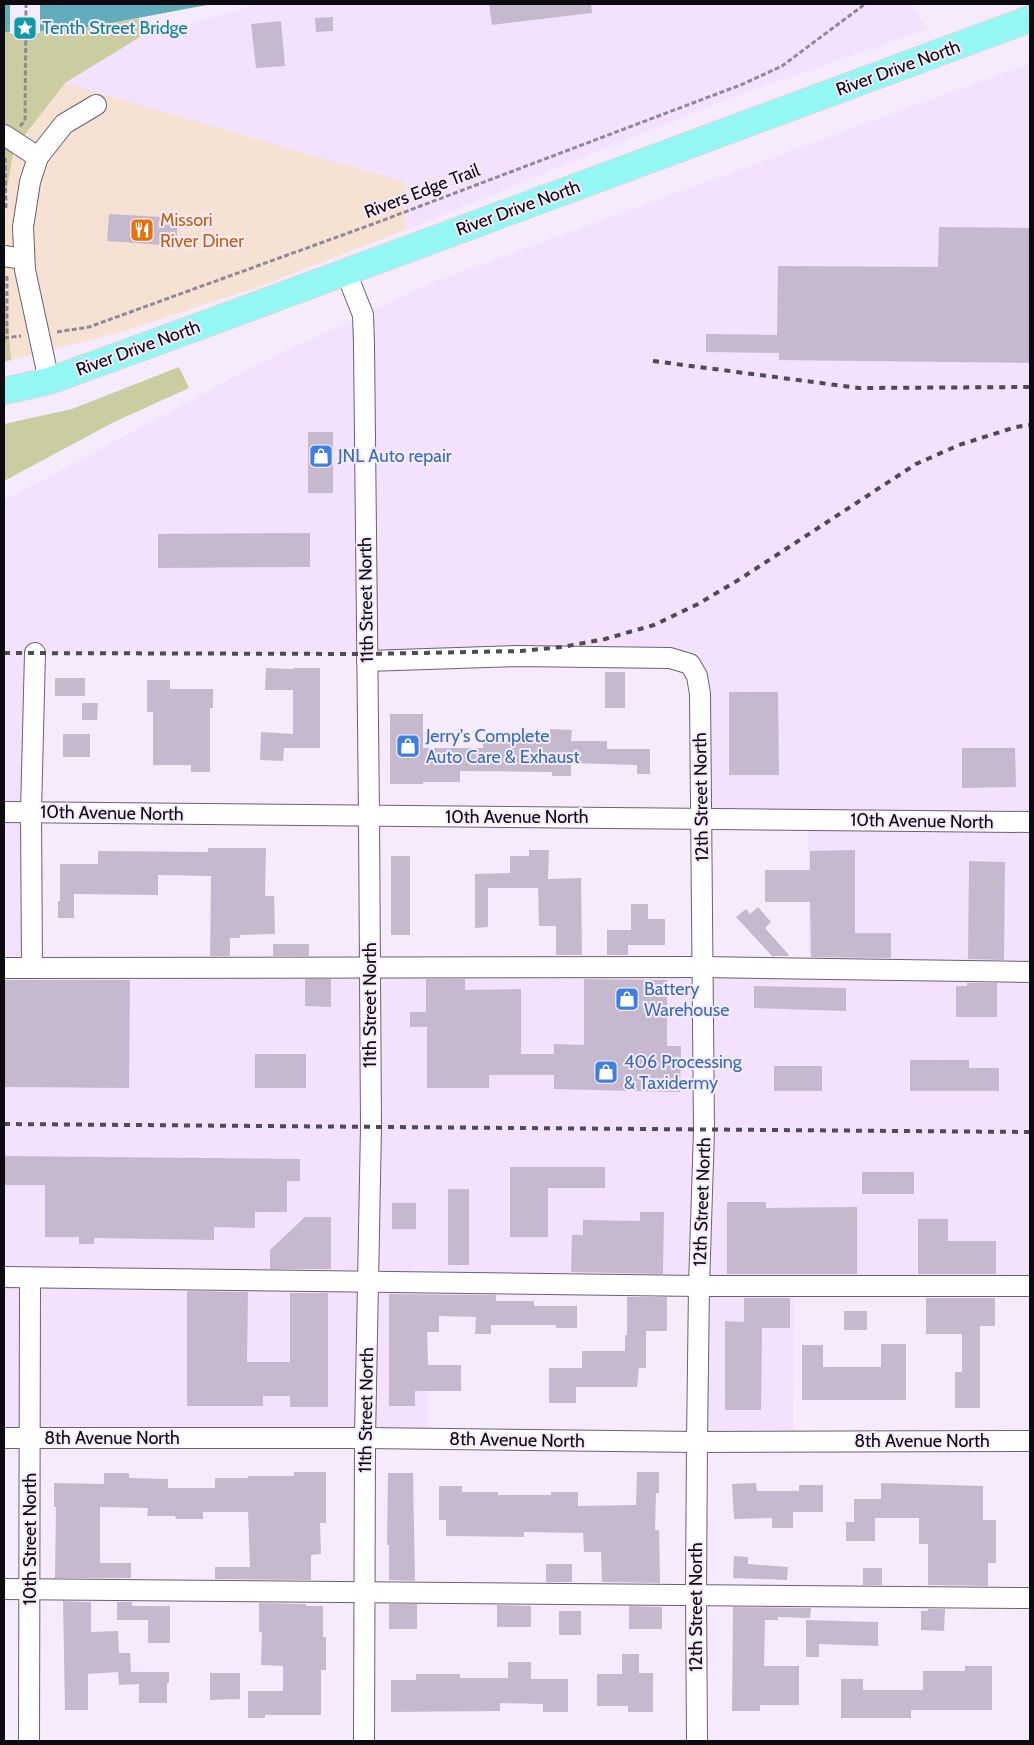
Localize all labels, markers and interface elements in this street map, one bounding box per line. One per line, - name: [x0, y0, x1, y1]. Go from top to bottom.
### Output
- place icon: Tenth Street Bridge: [12, 15, 38, 41]
- place label: Tenth Street Bridge: [42, 17, 188, 39]
- street label: River Drive North: [833, 35, 963, 101]
- street label: Rivers Edge Trail: [361, 159, 484, 223]
- street label: River Drive North: [453, 175, 583, 241]
- place label: Missori River Diner: [160, 209, 244, 252]
- restaurant icon: Missori River Diner: [129, 217, 155, 243]
- street label: River Drive North: [73, 315, 203, 381]
- shop icon: JNL Auto repair: [308, 443, 334, 469]
- place label: JNL Auto repair: [337, 445, 452, 467]
- street label: 11th Street North: [354, 537, 378, 663]
- place label: Jerry's Complete Auto Care & Exhaust: [425, 725, 580, 768]
- street label: 12th Street North: [689, 732, 713, 862]
- shop icon: Jerry's Complete Auto Care & Exhaust: [395, 733, 421, 759]
- street label: 10th Avenue North: [40, 801, 184, 825]
- street label: 10th Avenue North: [445, 806, 589, 828]
- street label: 10th Avenue North: [850, 809, 994, 833]
- street label: 11th Street North: [359, 942, 381, 1068]
- place label: Battery Warehouse: [644, 978, 729, 1021]
- shop icon: Battery Warehouse: [614, 986, 640, 1012]
- place label: 406 Processing & Taxidermy: [624, 1051, 743, 1094]
- shop icon: 406 Processing & Taxidermy: [593, 1059, 619, 1085]
- street label: 12th Street North: [689, 1137, 715, 1267]
- street label: 11th Street North: [354, 1347, 378, 1473]
- street label: 8th Avenue North: [44, 1427, 180, 1449]
- street label: 8th Avenue North: [449, 1428, 585, 1452]
- street label: 8th Avenue North: [854, 1430, 990, 1452]
- street label: 10th Street North: [19, 1473, 41, 1605]
- street label: 12th Street North: [685, 1542, 707, 1672]

